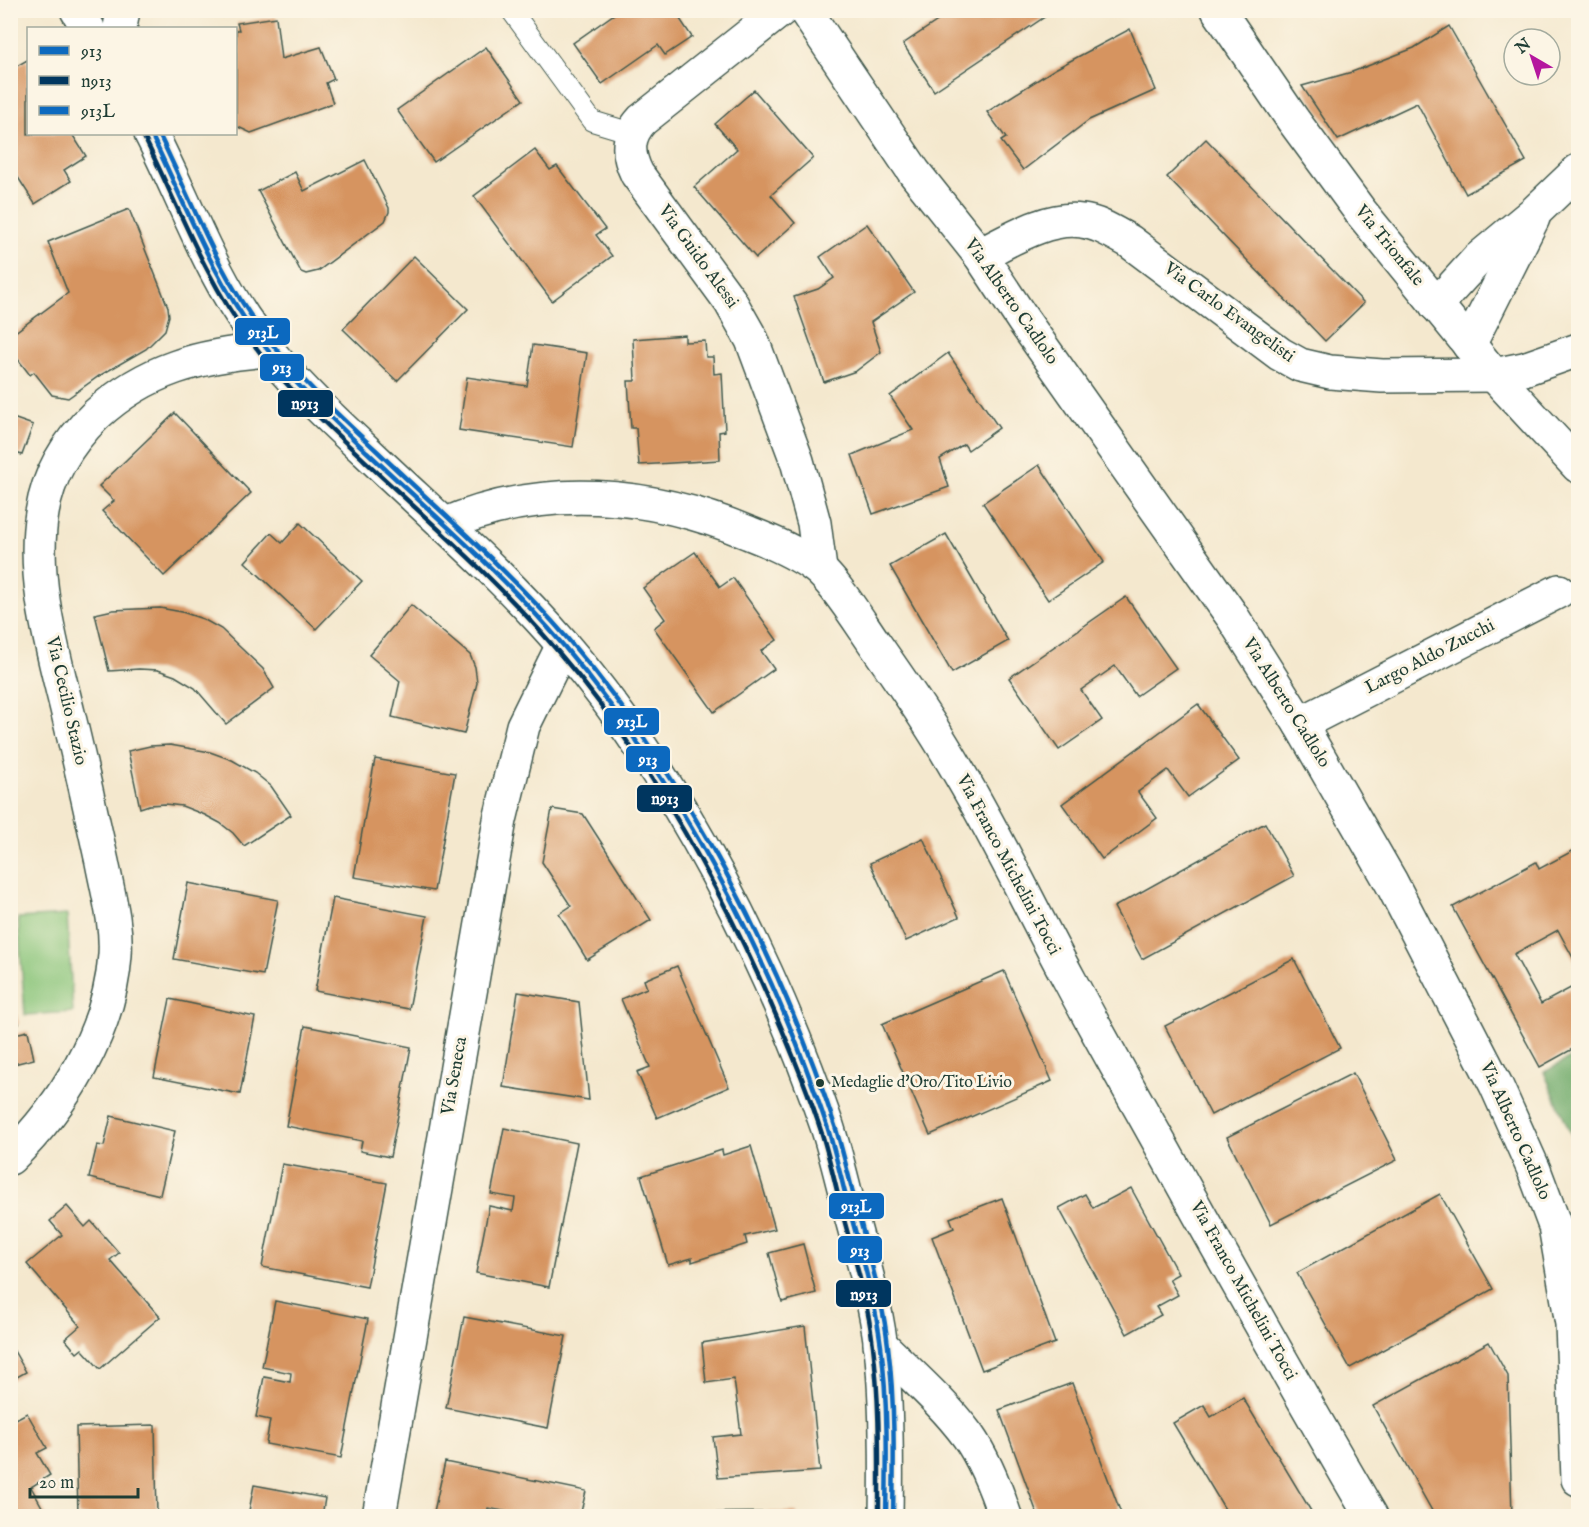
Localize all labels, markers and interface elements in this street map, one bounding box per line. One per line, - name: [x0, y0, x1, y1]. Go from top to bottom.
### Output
- legend: [27, 27, 237, 135]
- north arrow: [1502, 27, 1562, 87]
- text: N: [1511, 35, 1536, 60]
- text: 913: [80, 41, 102, 64]
- text: n913: [81, 71, 112, 94]
- text: 913L: [80, 101, 115, 124]
- street label: Via Guido Alessi: [652, 200, 743, 314]
- street label: Via Trionfale: [1349, 200, 1429, 291]
- street label: Via Alberto Cadlolo: [958, 234, 1063, 370]
- street label: Via Carlo Evangelisti: [1158, 257, 1299, 368]
- line badge: 913L: [234, 317, 291, 346]
- text: 913L: [247, 324, 279, 344]
- line badge: 913: [259, 353, 305, 382]
- text: 913: [272, 359, 291, 379]
- line badge: n913: [277, 389, 334, 418]
- text: n913: [291, 395, 319, 415]
- street label: Largo Aldo Zucchi: [1361, 614, 1499, 700]
- street label: Via Alberto Cadlolo: [1236, 633, 1335, 772]
- street label: Via Cecilio Stazio: [40, 634, 92, 768]
- line badge: 913L: [603, 707, 660, 736]
- text: 913L: [616, 713, 648, 733]
- line badge: 913: [625, 745, 671, 773]
- text: 913: [638, 751, 657, 771]
- street label: Via Franco Michelini Tocci: [950, 770, 1066, 960]
- line badge: n913: [636, 784, 693, 813]
- text: n913: [651, 790, 679, 810]
- street label: Via Seneca: [437, 1035, 473, 1118]
- street label: Via Alberto Cadlolo: [1474, 1057, 1556, 1204]
- place label: Medaglie d'Oro/Tito Livio: [831, 1073, 1012, 1093]
- marker: Medaglie d'Oro/Tito Livio: [814, 1077, 826, 1089]
- line badge: 913L: [828, 1192, 885, 1220]
- street label: Via Franco Michelini Tocci: [1184, 1196, 1302, 1385]
- text: 913L: [840, 1198, 872, 1218]
- line badge: 913: [837, 1235, 883, 1264]
- text: 913: [850, 1242, 869, 1262]
- line badge: n913: [835, 1279, 892, 1308]
- text: n913: [850, 1286, 878, 1306]
- scale bar: [30, 1461, 138, 1499]
- text: 20 m: [39, 1472, 74, 1495]

